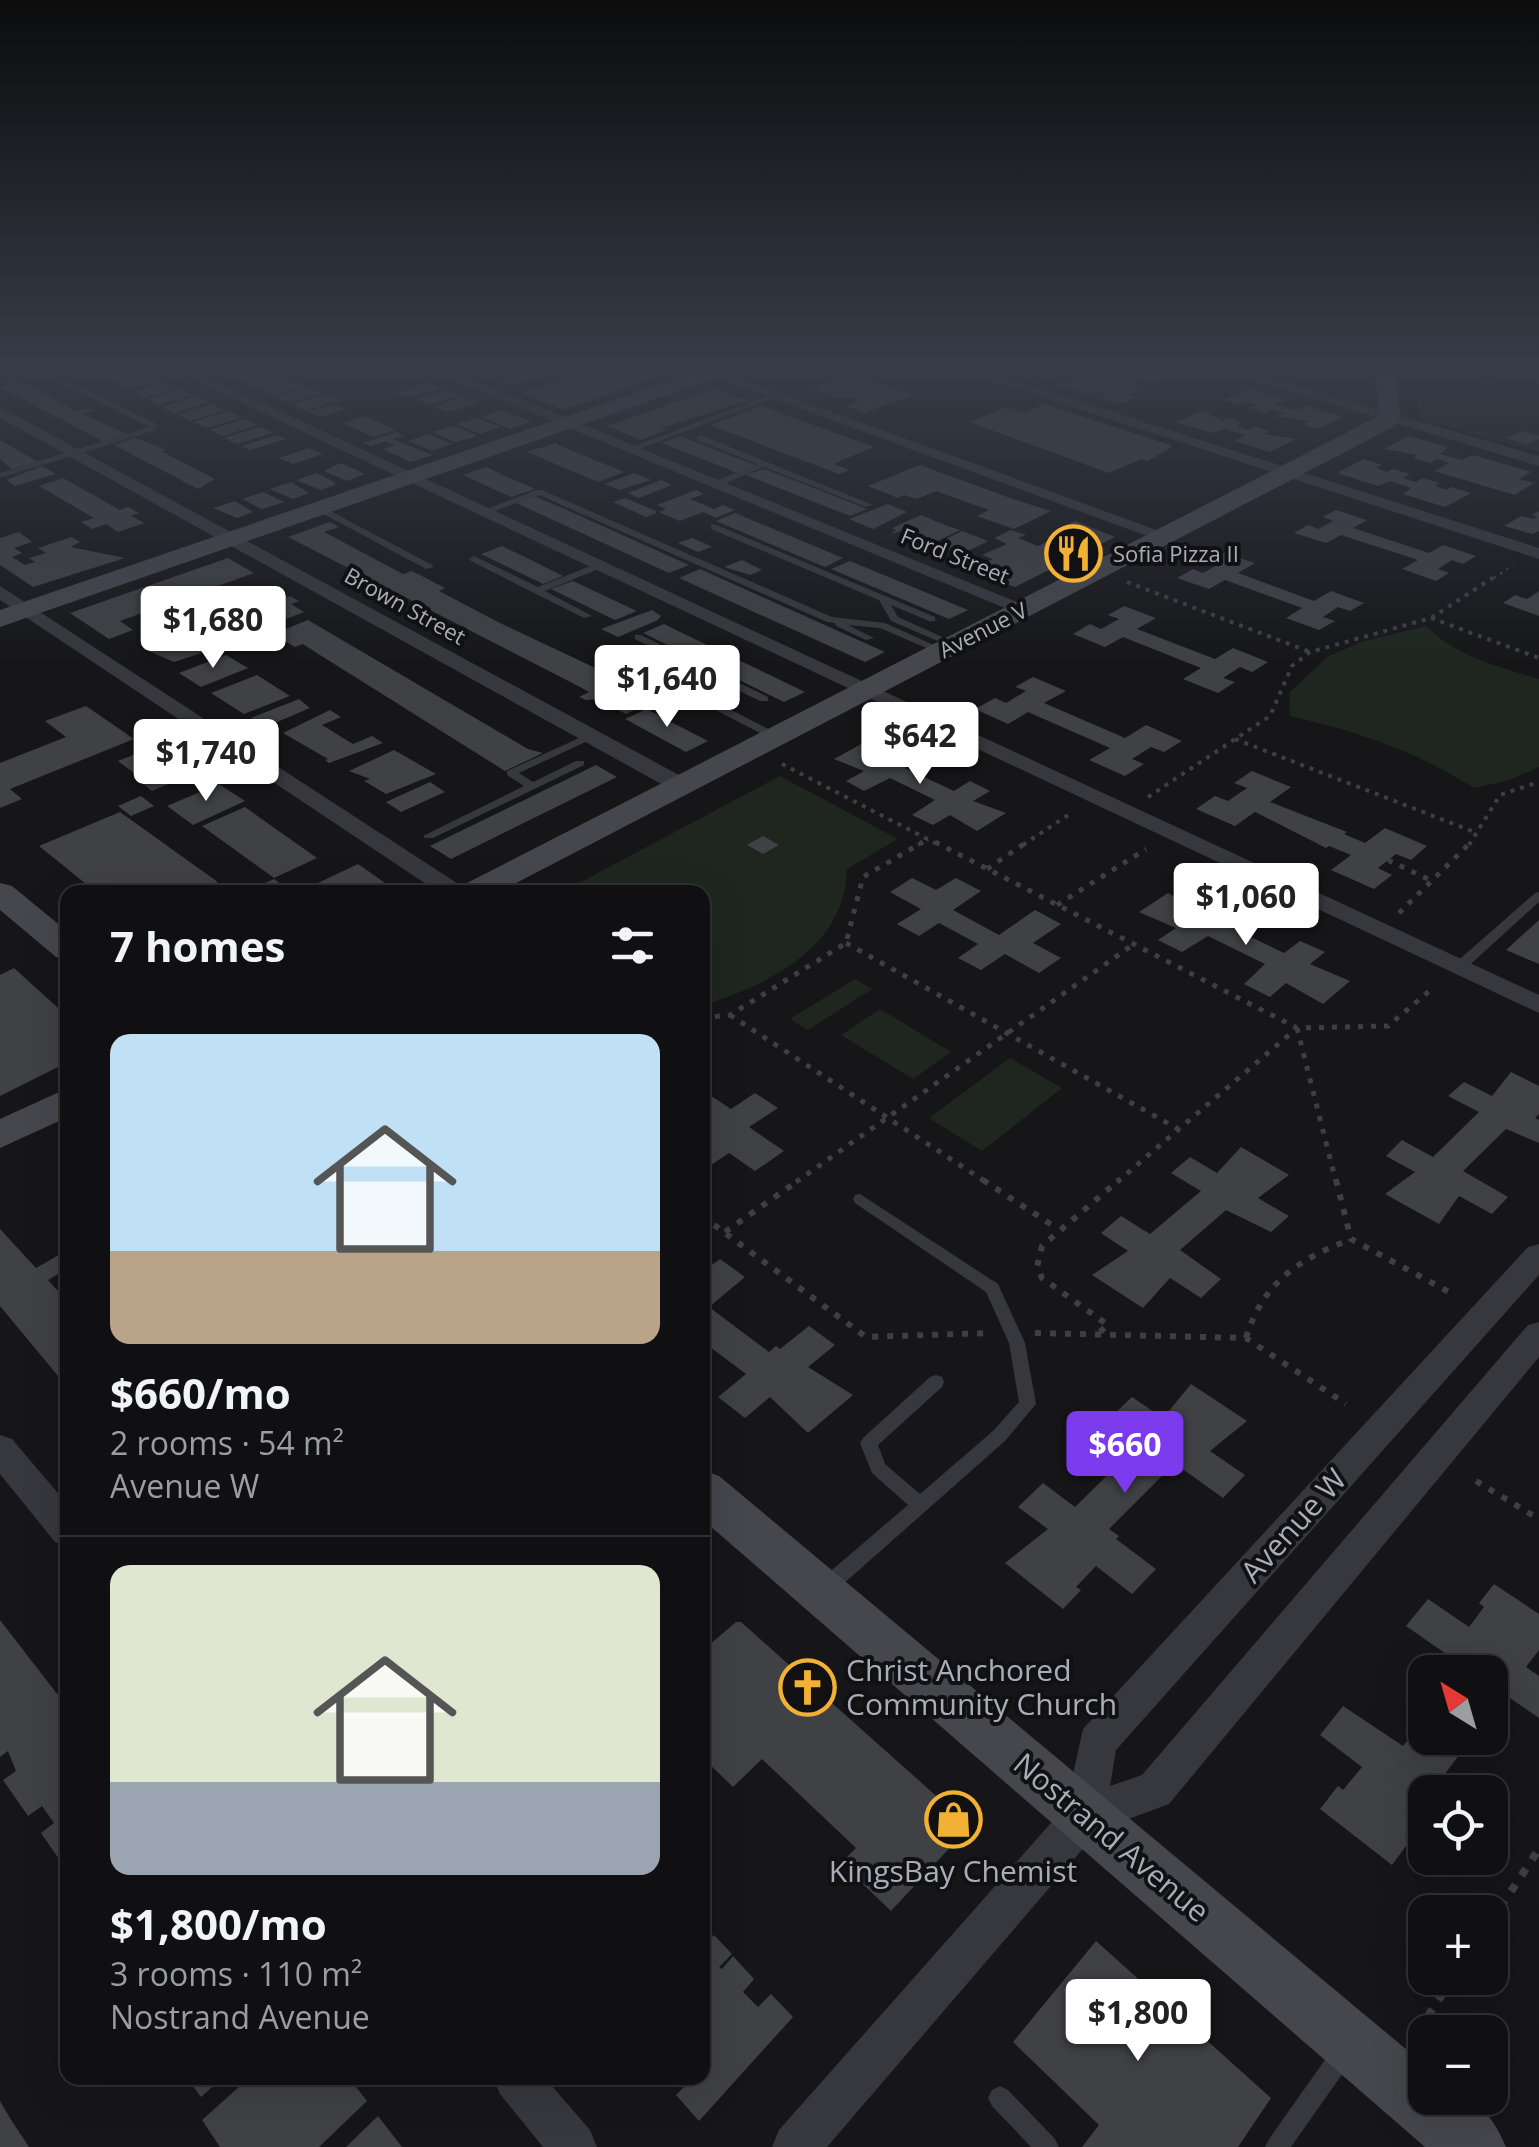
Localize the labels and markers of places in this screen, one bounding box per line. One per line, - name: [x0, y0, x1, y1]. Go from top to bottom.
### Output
- restaurant icon: Sofia Pizza II: [1044, 524, 1104, 584]
- place label: Sofia Pizza II: [1113, 538, 1239, 568]
- pin: $1,680: [132, 586, 294, 671]
- pin: $1,640: [586, 645, 748, 730]
- pin: $642: [861, 702, 979, 787]
- pin: $1,740: [125, 719, 287, 804]
- pin: $1,060: [1165, 863, 1327, 948]
- pin: $660: [1066, 1411, 1184, 1496]
- place label: Christ Anchored Community Church: [846, 1649, 1117, 1724]
- church icon: Christ Anchored Community Church: [777, 1658, 837, 1718]
- shop icon: KingsBay Chemist: [923, 1789, 983, 1849]
- place label: KingsBay Chemist: [829, 1850, 1077, 1891]
- pin: $1,800: [1057, 1979, 1219, 2064]

